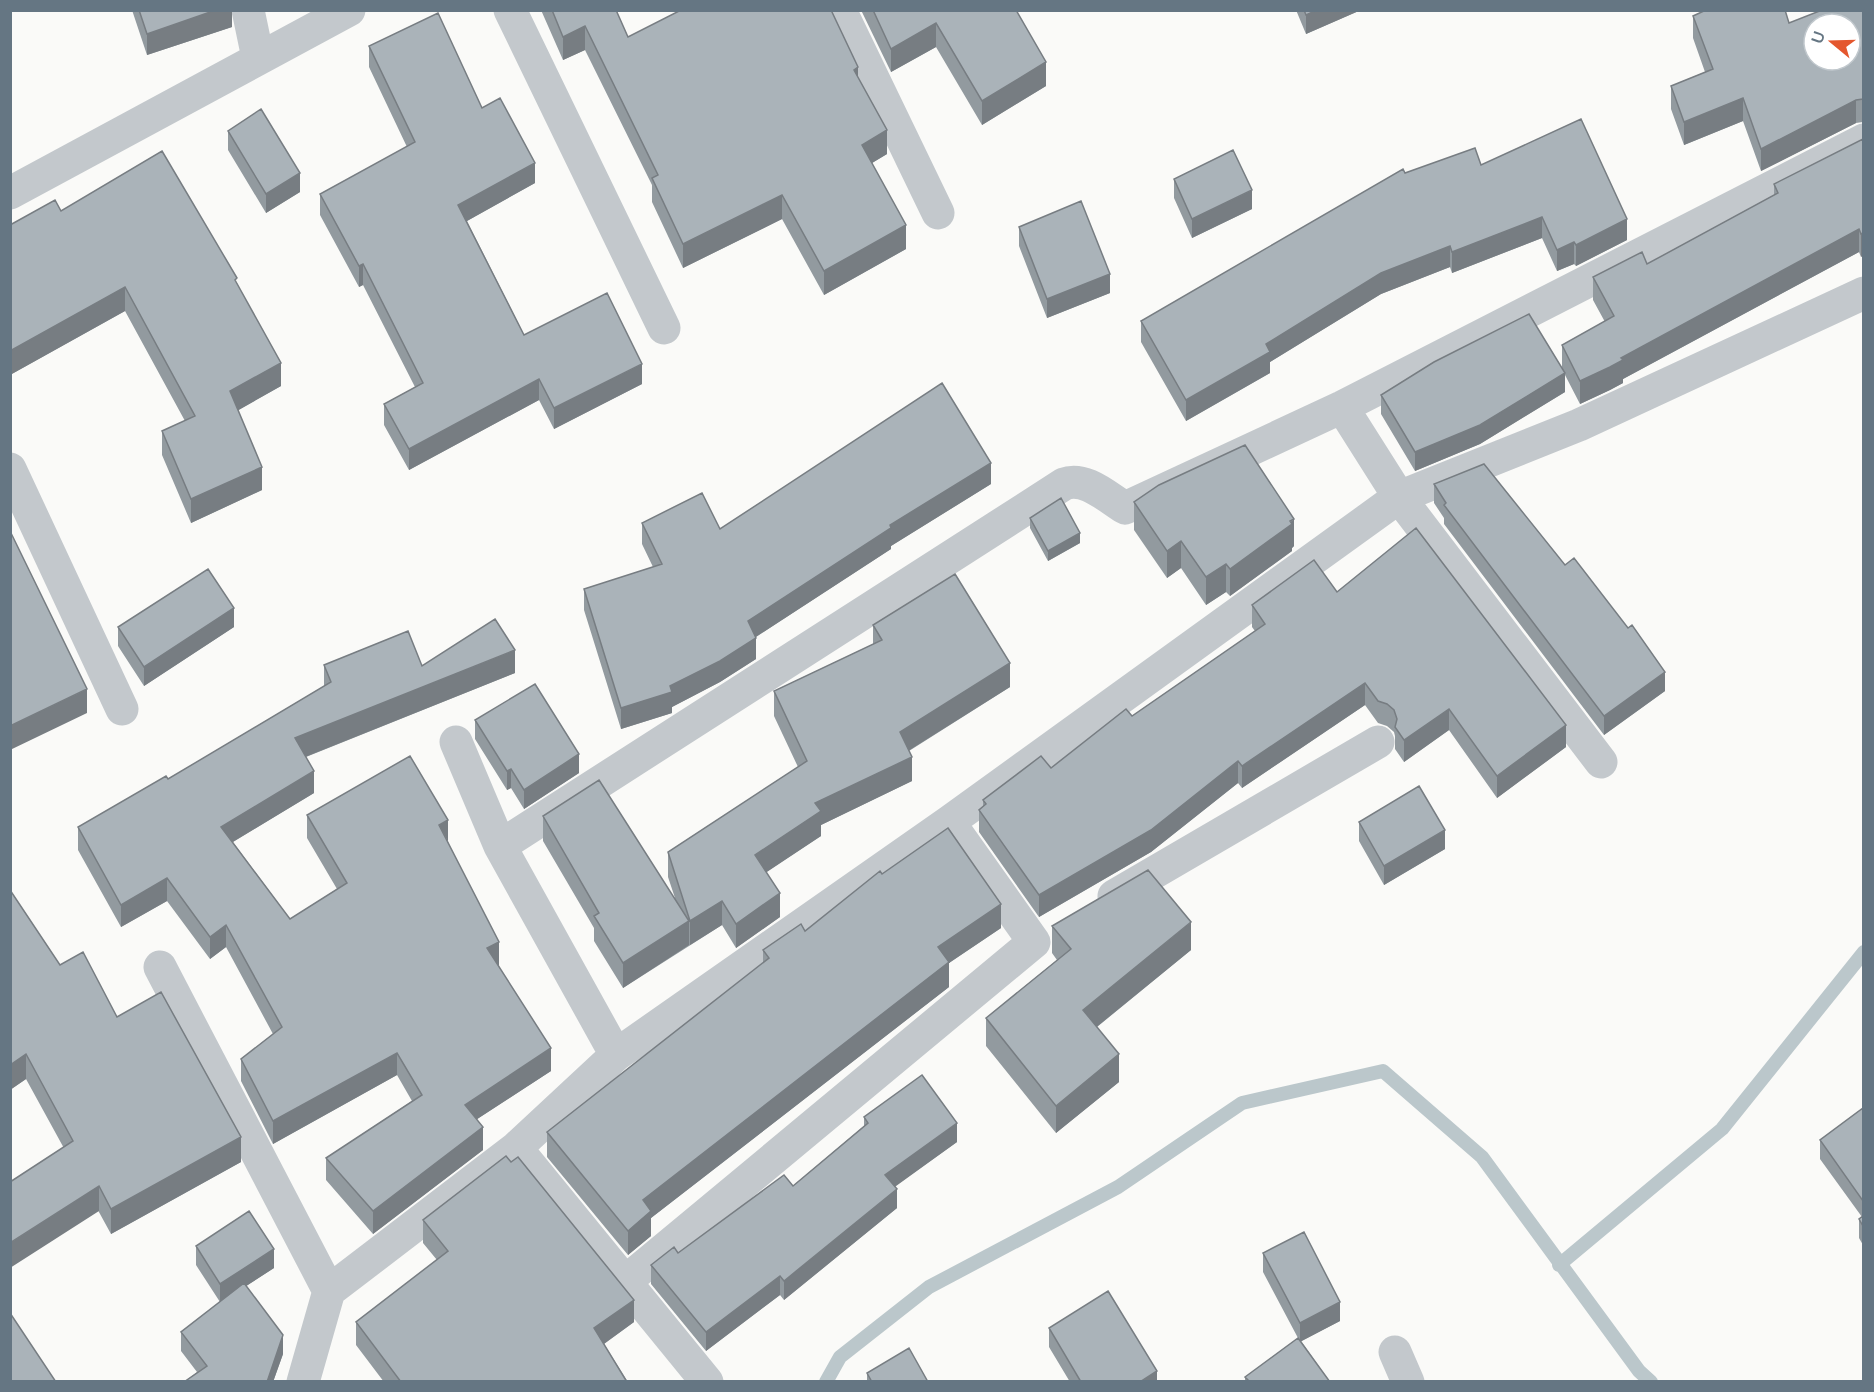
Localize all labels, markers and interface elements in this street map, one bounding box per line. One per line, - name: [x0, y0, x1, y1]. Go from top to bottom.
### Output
- north arrow: [1802, 12, 1862, 72]
- text: U: [1806, 28, 1831, 47]

